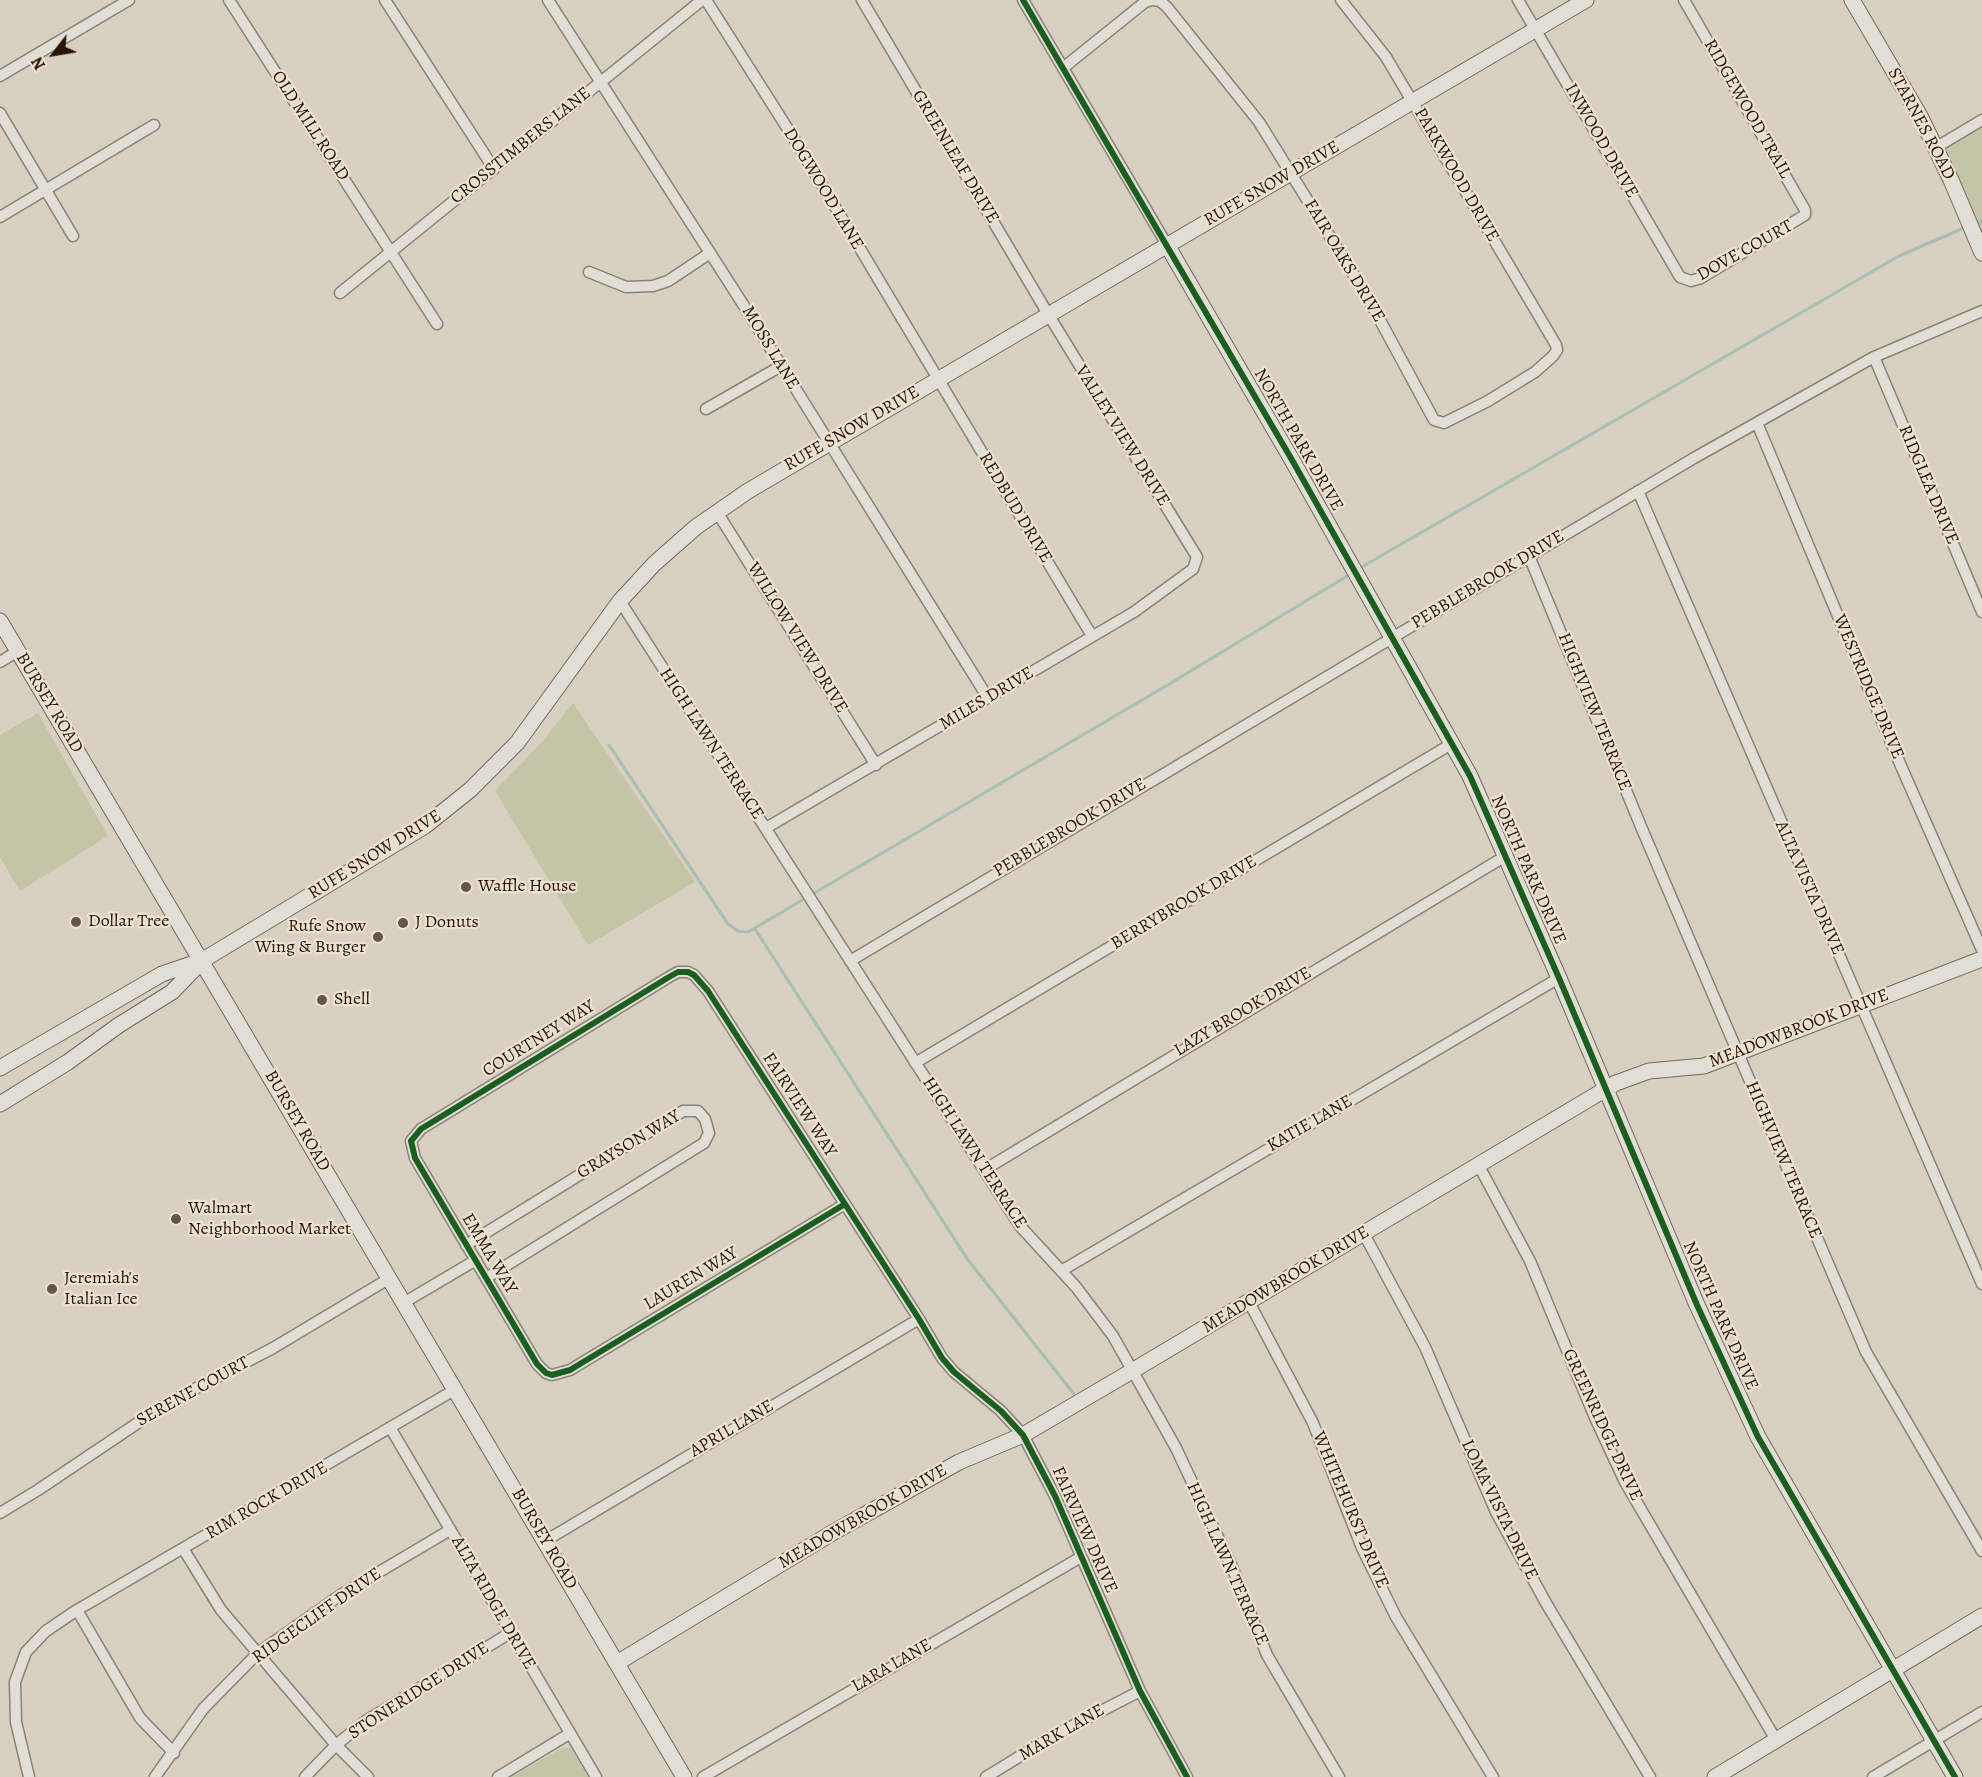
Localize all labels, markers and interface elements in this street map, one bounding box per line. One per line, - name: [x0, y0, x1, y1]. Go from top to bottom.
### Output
- north arrow: [24, 24, 84, 84]
- street label: RIDGEWOOD TRAIL: [1698, 36, 1796, 182]
- text: N: [26, 53, 51, 74]
- street label: STARNES ROAD: [1883, 64, 1959, 184]
- street label: OLD MILL ROAD: [266, 67, 354, 185]
- street label: INWOOD DRIVE: [1560, 80, 1642, 202]
- street label: CROSSTIMBERS LANE: [446, 83, 596, 209]
- street label: GREENLEAF DRIVE: [907, 86, 1003, 228]
- street label: PARKWOOD DRIVE: [1409, 104, 1503, 246]
- street label: DOGWOOD LANE: [778, 124, 868, 254]
- street label: RUFE SNOW DRIVE: [1200, 136, 1344, 232]
- street label: FAIR OAKS DRIVE: [1299, 196, 1389, 326]
- street label: DOVE COURT: [1693, 216, 1797, 286]
- street label: MOSS LANE: [737, 302, 803, 394]
- street label: VALLEY VIEW DRIVE: [1070, 362, 1174, 510]
- street label: NORTH PARK DRIVE: [1248, 365, 1348, 515]
- street label: RUFE SNOW DRIVE: [780, 381, 924, 477]
- street label: RIDGLEA DRIVE: [1893, 422, 1963, 548]
- street label: REDBUD DRIVE: [973, 449, 1057, 567]
- street label: PEBBLEBROOK DRIVE: [1408, 526, 1568, 634]
- street label: WILLOW VIEW DRIVE: [742, 559, 852, 717]
- street label: WESTRIDGE DRIVE: [1828, 611, 1908, 763]
- street label: HIGHVIEW TERRACE: [1552, 630, 1636, 794]
- street label: BURSEY ROAD: [11, 649, 87, 757]
- street label: MILES DRIVE: [936, 662, 1038, 736]
- street label: HIGH LAWN TERRACE: [654, 664, 768, 824]
- street label: PEBBLEBROOK DRIVE: [990, 774, 1150, 882]
- street label: NORTH PARK DRIVE: [1485, 792, 1571, 948]
- street label: RUFE SNOW DRIVE: [304, 805, 446, 905]
- street label: ALTA VISTA DRIVE: [1770, 818, 1848, 958]
- street label: BERRYBROOK DRIVE: [1107, 851, 1261, 955]
- place label: Waffle House: [478, 876, 576, 898]
- marker: Waffle House: [459, 880, 473, 894]
- place label: Dollar Tree: [88, 911, 169, 933]
- place label: J Donuts: [415, 912, 479, 934]
- marker: Dollar Tree: [69, 915, 83, 929]
- place label: Rufe Snow Wing & Burger: [255, 916, 366, 958]
- marker: J Donuts: [396, 916, 410, 930]
- marker: Rufe Snow Wing & Burger: [371, 930, 385, 944]
- street label: LAZY BROOK DRIVE: [1170, 962, 1316, 1062]
- street label: MEADOWBROOK DRIVE: [1706, 985, 1892, 1073]
- place label: Shell: [334, 989, 370, 1011]
- marker: Shell: [315, 993, 329, 1007]
- street label: COURTNEY WAY: [479, 996, 599, 1082]
- street label: FAIRVIEW WAY: [757, 1049, 841, 1161]
- street label: BURSEY ROAD: [259, 1067, 335, 1175]
- street label: HIGH LAWN TERRACE: [917, 1073, 1031, 1233]
- street label: HIGHVIEW TERRACE: [1740, 1078, 1826, 1242]
- street label: KATIE LANE: [1263, 1091, 1357, 1157]
- street label: GRAYSON WAY: [574, 1106, 684, 1184]
- place label: Walmart Neighborhood Market: [188, 1198, 351, 1240]
- street label: EMMA WAY: [456, 1210, 522, 1298]
- marker: Walmart Neighborhood Market: [169, 1212, 183, 1226]
- street label: MEADOWBROOK DRIVE: [1199, 1222, 1373, 1338]
- street label: NORTH PARK DRIVE: [1677, 1238, 1763, 1394]
- street label: LAUREN WAY: [640, 1242, 742, 1316]
- place label: Jeremiah's Italian Ice: [64, 1268, 139, 1310]
- marker: Jeremiah's Italian Ice: [45, 1282, 59, 1296]
- street label: GREENRIDGE DRIVE: [1557, 1346, 1647, 1504]
- street label: SERENE COURT: [133, 1352, 253, 1432]
- street label: APRIL LANE: [686, 1395, 778, 1463]
- street label: WHITEHURST DRIVE: [1307, 1428, 1393, 1592]
- street label: LOMA VISTA DRIVE: [1456, 1436, 1542, 1584]
- street label: RIM ROCK DRIVE: [202, 1457, 332, 1545]
- street label: MEADOWBROOK DRIVE: [775, 1460, 951, 1574]
- street label: FAIRVIEW DRIVE: [1046, 1463, 1122, 1597]
- street label: HIGH LAWN TERRACE: [1181, 1479, 1273, 1649]
- street label: BURSEY ROAD: [506, 1485, 582, 1593]
- street label: ALTA RIDGE DRIVE: [446, 1532, 540, 1674]
- street label: RIDGECLIFF DRIVE: [248, 1563, 386, 1669]
- street label: LARA LANE: [848, 1634, 936, 1698]
- street label: STONERIDGE DRIVE: [345, 1637, 493, 1745]
- street label: MARK LANE: [1015, 1700, 1109, 1766]

